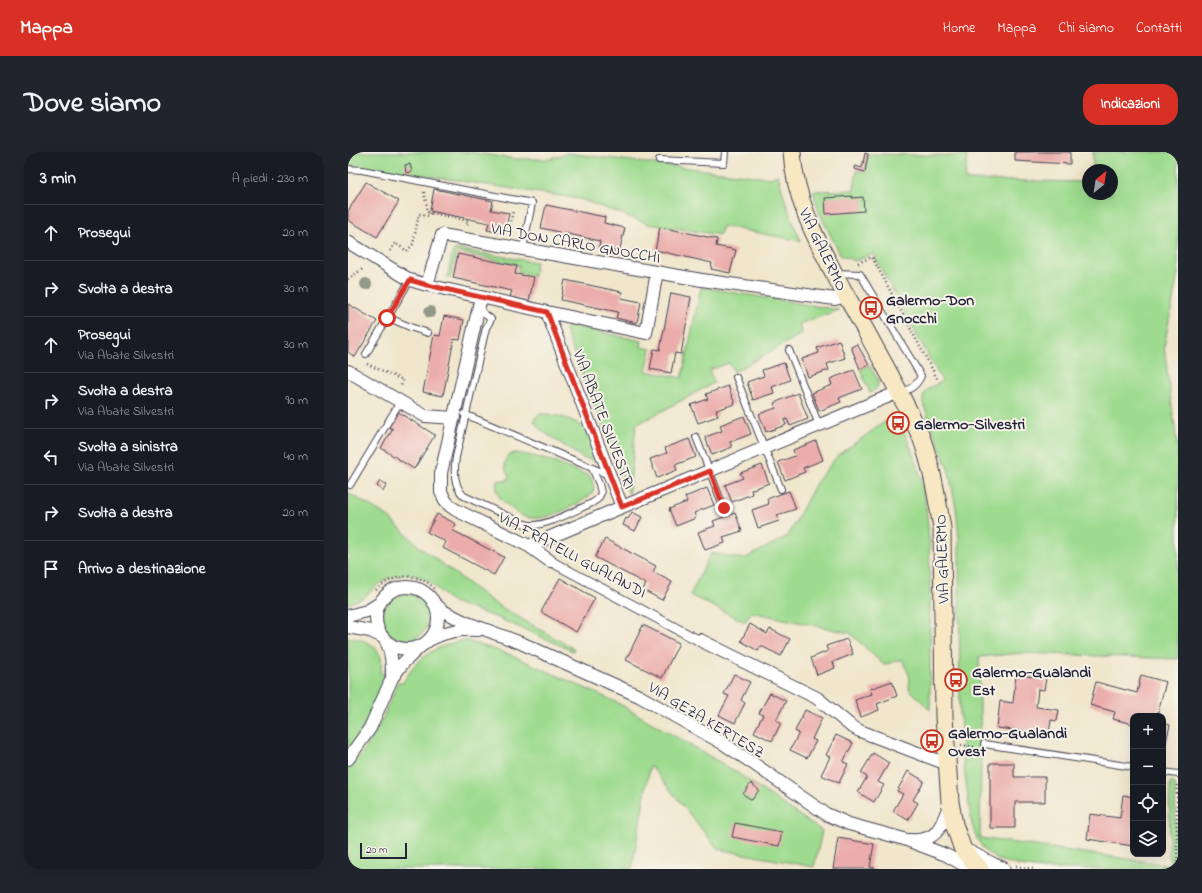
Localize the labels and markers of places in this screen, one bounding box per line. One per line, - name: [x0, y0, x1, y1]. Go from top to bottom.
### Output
- place label: Galermo-Don Gnocchi: [886, 289, 974, 331]
- bus stop icon: Galermo-Don Gnocchi: [858, 295, 884, 321]
- bus stop icon: Galermo-Silvestri: [885, 410, 911, 436]
- place label: Galermo-Silvestri: [914, 413, 1025, 437]
- place label: Galermo-Gualandi Est: [972, 661, 1091, 703]
- bus stop icon: Galermo-Gualandi Est: [943, 667, 969, 693]
- place label: Galermo-Gualandi Ovest: [948, 722, 1067, 764]
- bus stop icon: Galermo-Gualandi Ovest: [919, 728, 945, 754]

